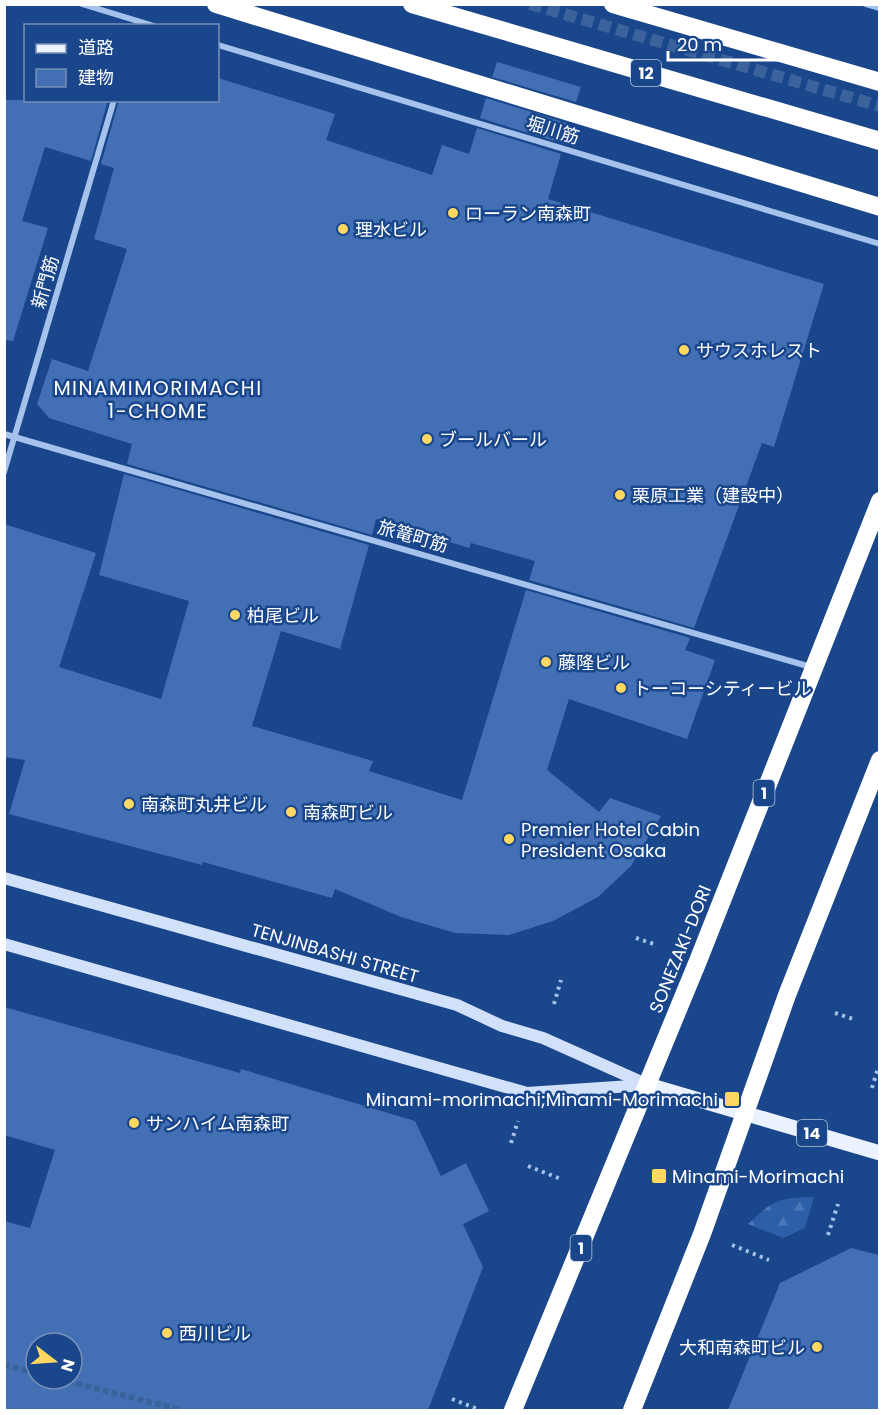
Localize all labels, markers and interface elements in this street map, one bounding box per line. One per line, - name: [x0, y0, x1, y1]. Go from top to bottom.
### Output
- legend: [24, 24, 219, 102]
- scale bar: [668, 24, 803, 62]
- text: 20 m: [677, 32, 722, 57]
- text: 道路: [78, 35, 114, 60]
- road number: 12: [631, 60, 661, 86]
- text: 建物: [78, 65, 114, 90]
- street label: 堀川筋: [524, 110, 582, 150]
- place label: ローラン南森町: [465, 201, 591, 226]
- marker: ローラン南森町: [446, 206, 460, 220]
- place label: 理水ビル: [355, 217, 427, 242]
- marker: 理水ビル: [336, 222, 350, 236]
- street label: 新門筋: [26, 253, 64, 311]
- place label: サウスホレスト: [696, 338, 822, 363]
- marker: サウスホレスト: [677, 343, 691, 357]
- district label: MINAMIMORIMACHI 1-CHOME: [53, 374, 263, 425]
- place label: ブールバール: [439, 427, 547, 452]
- marker: ブールバール: [420, 432, 434, 446]
- place label: 栗原工業（建設中）: [632, 483, 794, 508]
- marker: 栗原工業（建設中）: [613, 488, 627, 502]
- street label: 旅篭町筋: [375, 514, 451, 558]
- place label: 柏尾ビル: [247, 603, 319, 628]
- marker: 柏尾ビル: [228, 608, 242, 622]
- place label: 藤隆ビル: [558, 650, 630, 675]
- marker: 藤隆ビル: [539, 655, 553, 669]
- place label: トーコーシティービル: [633, 676, 812, 701]
- marker: トーコーシティービル: [614, 681, 628, 695]
- road number: 1: [754, 780, 774, 806]
- place label: 南森町丸井ビル: [141, 792, 267, 817]
- marker: 南森町丸井ビル: [122, 797, 136, 811]
- place label: 南森町ビル: [303, 800, 393, 825]
- marker: 南森町ビル: [284, 805, 298, 819]
- place label: Premier Hotel Cabin President Osaka: [521, 817, 700, 863]
- marker: Premier Hotel Cabin President Osaka: [502, 832, 516, 846]
- street label: SONEZAKI-DORI: [643, 881, 717, 1017]
- street label: TENJINBASHI STREET: [248, 917, 422, 989]
- place label: Minami-morimachi;Minami-Morimachi: [366, 1087, 718, 1112]
- marker: Minami-morimachi;Minami-Morimachi: [723, 1090, 741, 1108]
- place label: サンハイム南森町: [146, 1111, 289, 1136]
- marker: サンハイム南森町: [127, 1116, 141, 1130]
- road number: 14: [797, 1120, 827, 1146]
- place label: Minami-Morimachi: [672, 1164, 844, 1189]
- marker: Minami-Morimachi: [650, 1167, 668, 1185]
- road number: 1: [570, 1235, 592, 1261]
- place label: 西川ビル: [179, 1321, 251, 1346]
- marker: 西川ビル: [160, 1326, 174, 1340]
- north arrow: [24, 1331, 84, 1391]
- place label: 大和南森町ビル: [679, 1335, 805, 1360]
- marker: 大和南森町ビル: [810, 1340, 824, 1354]
- text: N: [55, 1356, 81, 1374]

